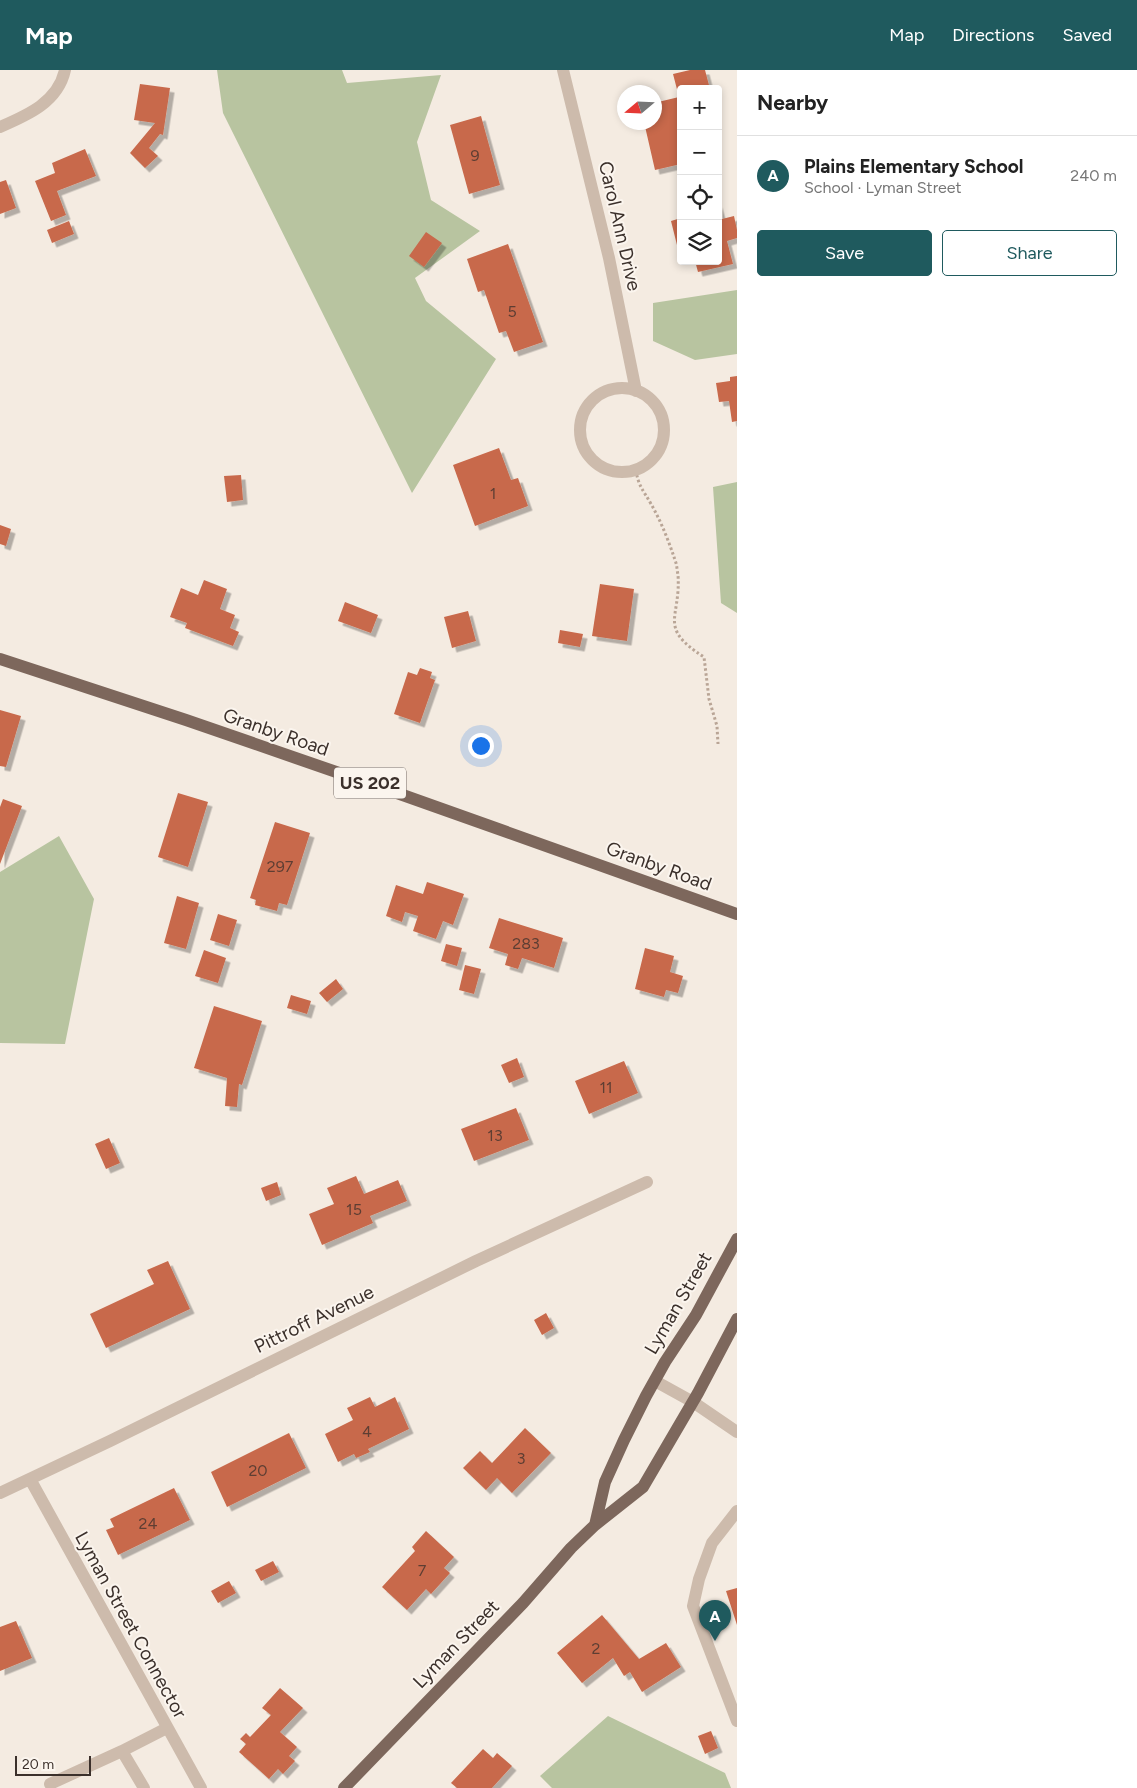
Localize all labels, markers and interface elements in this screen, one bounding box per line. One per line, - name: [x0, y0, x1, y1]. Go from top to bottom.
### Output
- text: Map: [25, 21, 73, 50]
- text: Map: [889, 24, 924, 46]
- text: Directions: [952, 24, 1034, 46]
- text: Saved: [1062, 24, 1112, 46]
- north arrow: [617, 85, 662, 130]
- map controls: [677, 85, 722, 265]
- button: +: [677, 85, 722, 130]
- text: Nearby: [757, 90, 828, 115]
- button: −: [677, 130, 722, 175]
- house number: 9: [470, 146, 480, 165]
- text: Plains Elementary School: [804, 155, 1023, 178]
- street label: Carol Ann Drive: [594, 159, 646, 293]
- text: A: [767, 166, 779, 185]
- text: 240 m: [1070, 166, 1117, 185]
- button: locate: [677, 175, 722, 220]
- text: School · Lyman Street: [804, 178, 962, 197]
- button: layers: [677, 220, 722, 265]
- button: Save: [757, 230, 932, 276]
- button: Share: [942, 230, 1117, 276]
- house number: 5: [507, 302, 517, 321]
- house number: 1: [490, 484, 496, 503]
- street label: Granby Road: [220, 703, 332, 761]
- your location: [468, 733, 494, 759]
- road number: US 202: [334, 768, 406, 798]
- street label: Granby Road: [603, 836, 715, 896]
- house number: 297: [267, 857, 294, 876]
- house number: 283: [512, 934, 540, 953]
- house number: 11: [599, 1078, 613, 1097]
- house number: 13: [487, 1126, 503, 1145]
- house number: 15: [346, 1200, 362, 1219]
- street label: Lyman Street: [640, 1248, 716, 1358]
- street label: Pittroff Avenue: [250, 1280, 378, 1358]
- house number: 4: [362, 1422, 372, 1441]
- house number: 3: [517, 1449, 525, 1468]
- house number: 20: [248, 1461, 268, 1480]
- house number: 24: [139, 1514, 157, 1533]
- street label: Lyman Street Connector: [70, 1528, 192, 1723]
- house number: 7: [418, 1561, 427, 1580]
- street label: Lyman Street: [408, 1595, 504, 1693]
- pin: A: [699, 1600, 731, 1641]
- house number: 2: [592, 1639, 600, 1658]
- scale bar: [15, 1753, 91, 1776]
- text: 20 m: [22, 1756, 54, 1773]

